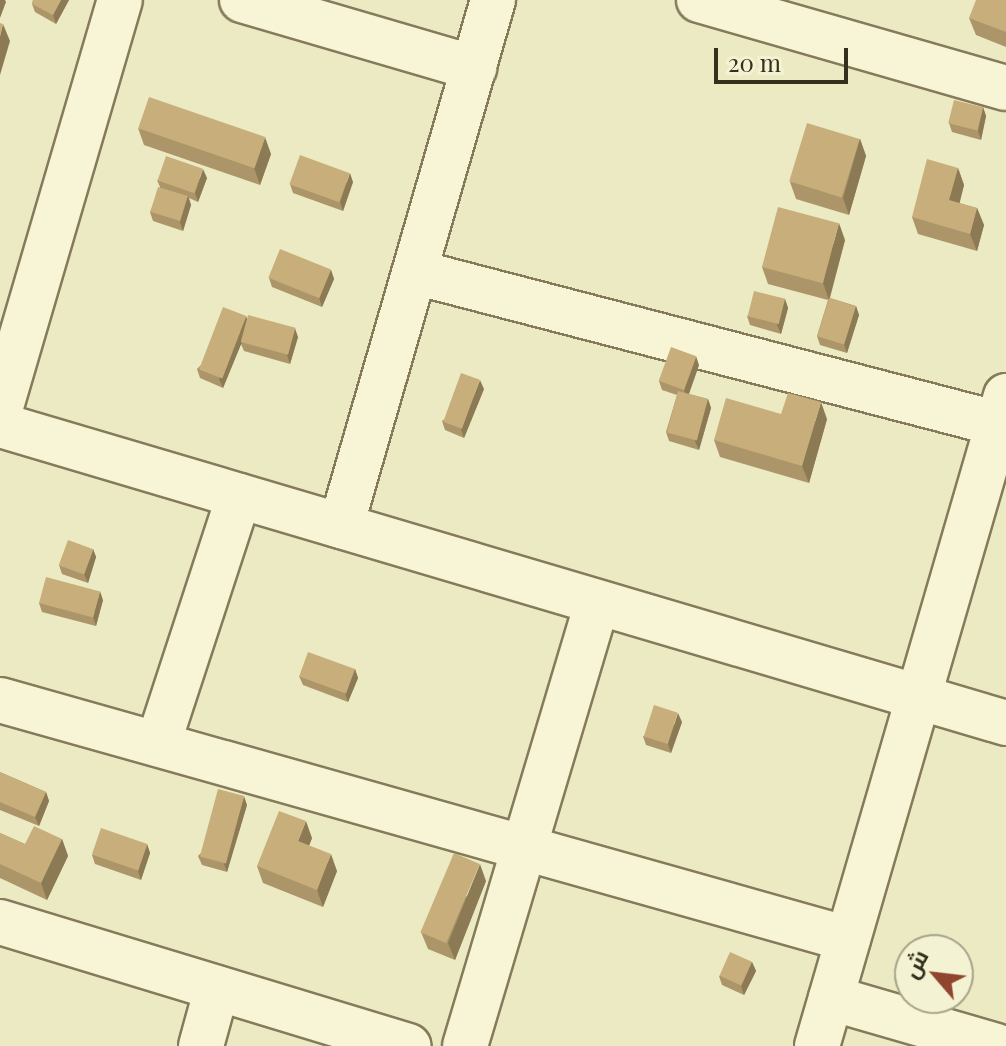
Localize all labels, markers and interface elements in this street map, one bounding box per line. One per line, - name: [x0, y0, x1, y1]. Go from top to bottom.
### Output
- scale bar: [718, 32, 852, 82]
- text: 20 m: [728, 46, 781, 78]
- north arrow: [894, 934, 974, 1014]
- text: ش: [895, 944, 934, 983]

